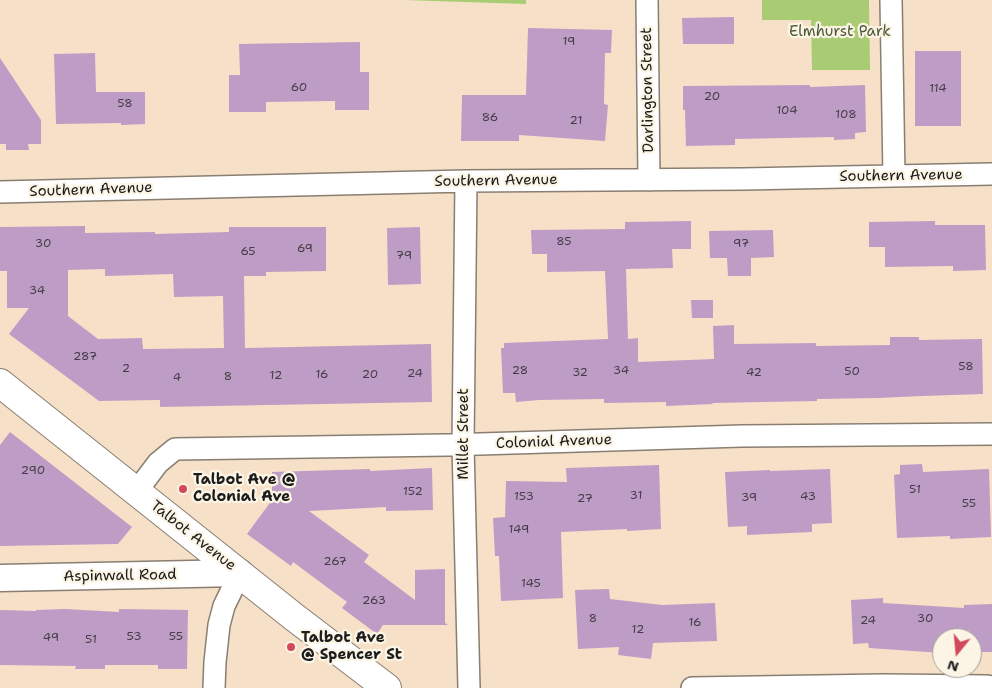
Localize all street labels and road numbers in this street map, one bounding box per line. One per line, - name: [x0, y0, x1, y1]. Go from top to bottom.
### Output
- street label: Darlington Street: [638, 27, 658, 153]
- street label: Southern Avenue: [839, 166, 963, 186]
- street label: Southern Avenue: [434, 171, 558, 191]
- street label: Southern Avenue: [29, 179, 153, 201]
- street label: Millet Street: [455, 388, 473, 480]
- street label: Colonial Avenue: [496, 431, 612, 453]
- street label: Talbot Avenue: [147, 497, 239, 575]
- street label: Aspinwall Road: [63, 566, 177, 586]

